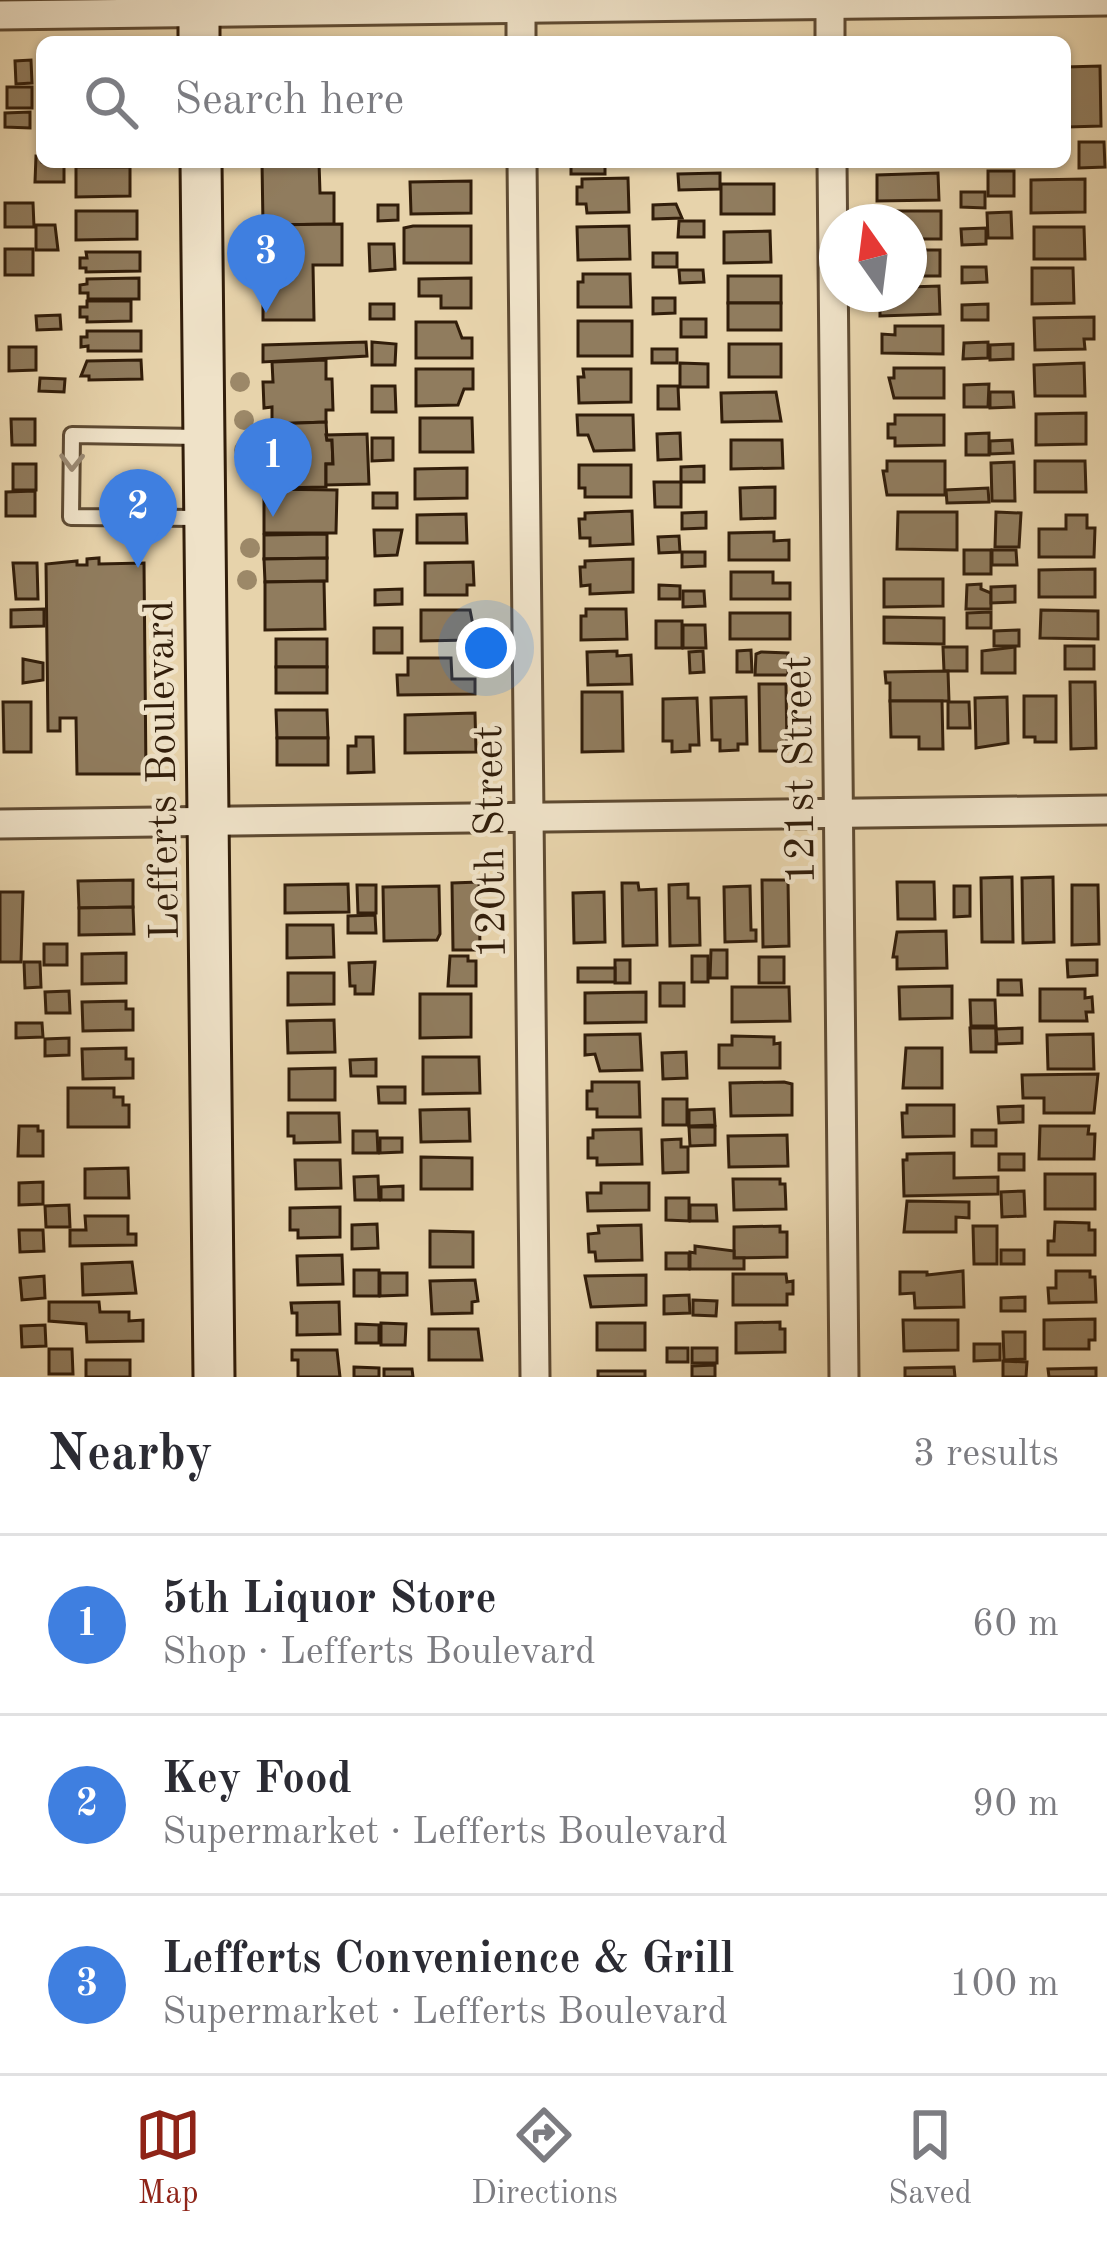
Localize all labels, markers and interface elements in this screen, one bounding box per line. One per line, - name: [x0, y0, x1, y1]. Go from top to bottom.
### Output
- search box: [36, 36, 1071, 168]
- icon: search: [78, 69, 144, 135]
- text: Search here: [174, 79, 404, 124]
- north arrow: [819, 204, 927, 312]
- pin: 3: [227, 214, 305, 313]
- pin: 1: [234, 418, 312, 517]
- one-way arrow: [59, 453, 85, 472]
- pin: 2: [99, 469, 177, 568]
- street label: Lefferts Boulevard: [140, 600, 188, 940]
- your location: [456, 618, 516, 678]
- street label: 121st Street: [778, 655, 824, 885]
- street label: 120th Street: [469, 725, 515, 959]
- text: Nearby: [48, 1430, 213, 1481]
- text: 3 results: [913, 1435, 1059, 1474]
- text: 5th Liquor Store: [162, 1578, 497, 1623]
- text: 1: [76, 1605, 98, 1644]
- text: 60 m: [972, 1605, 1059, 1644]
- text: Shop · Lefferts Boulevard: [162, 1633, 596, 1672]
- text: Key Food: [162, 1758, 352, 1803]
- text: 2: [76, 1785, 98, 1824]
- text: 90 m: [972, 1785, 1059, 1824]
- text: Supermarket · Lefferts Boulevard: [162, 1813, 728, 1852]
- text: Lefferts Convenience & Grill: [162, 1938, 734, 1983]
- text: 3: [76, 1965, 98, 2004]
- text: 100 m: [949, 1965, 1059, 2004]
- text: Supermarket · Lefferts Boulevard: [162, 1993, 728, 2032]
- tab: Map: [135, 2102, 201, 2215]
- tab: Directions: [471, 2102, 618, 2215]
- tab: Saved: [888, 2102, 972, 2215]

